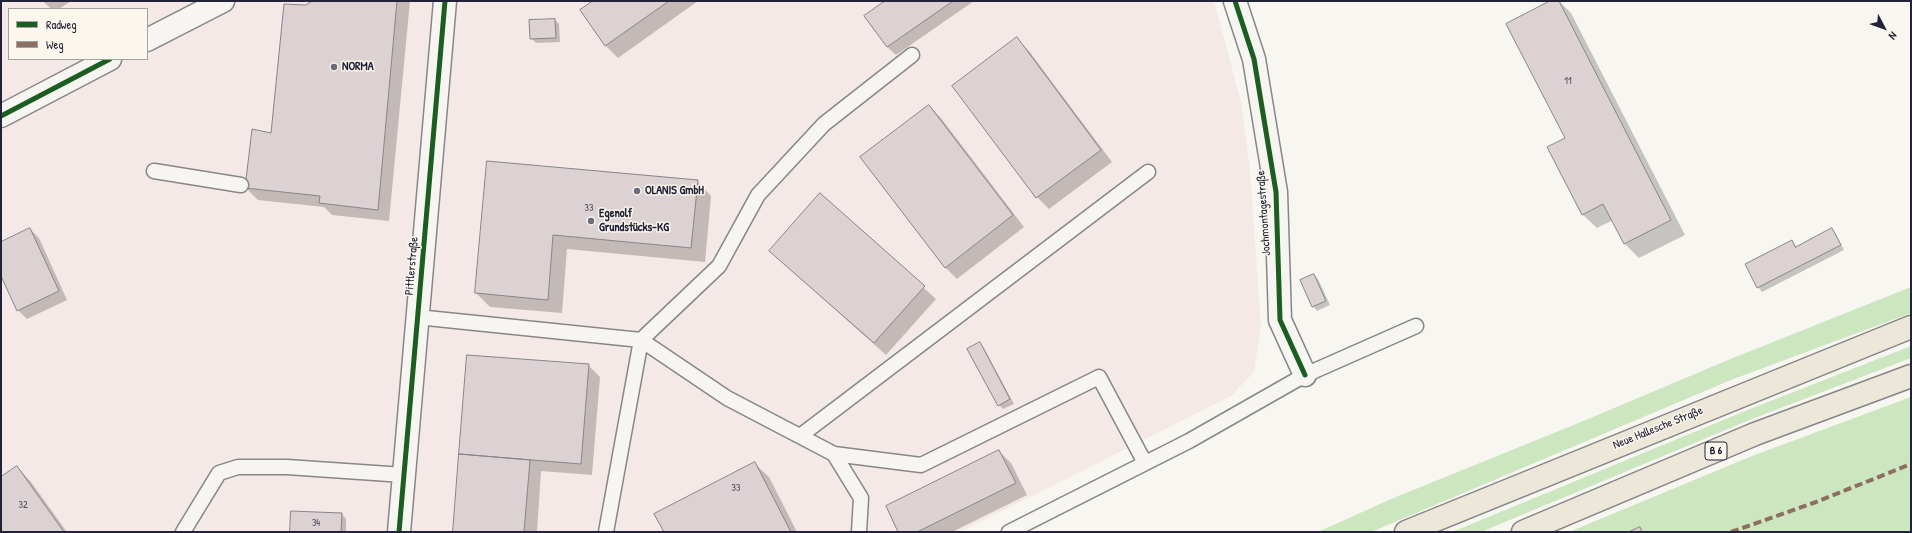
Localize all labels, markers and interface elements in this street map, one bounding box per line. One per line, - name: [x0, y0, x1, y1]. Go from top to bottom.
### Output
- legend: [8, 8, 148, 60]
- north arrow: [1864, 8, 1904, 48]
- text: Radweg: [46, 16, 77, 33]
- text: N: [1886, 29, 1900, 43]
- text: Weg: [46, 36, 64, 53]
- place label: NORMA: [342, 60, 373, 74]
- marker: NORMA: [329, 62, 339, 72]
- house number: 11: [1564, 75, 1572, 87]
- street label: Jochmontagestraße: [1254, 170, 1274, 256]
- place label: OLANIS GmbH: [645, 184, 704, 198]
- marker: OLANIS GmbH: [632, 186, 642, 196]
- house number: 33: [585, 202, 593, 214]
- place label: Egenolf Grundstücks-KG: [599, 207, 669, 235]
- marker: Egenolf Grundstücks-KG: [586, 216, 596, 226]
- street label: Pittlerstraße: [402, 236, 422, 296]
- street label: Neue Hallesche Straße: [1611, 403, 1705, 453]
- road number: B 6: [1705, 442, 1727, 460]
- house number: 33: [732, 482, 740, 494]
- house number: 32: [18, 499, 28, 511]
- house number: 34: [312, 517, 320, 529]

